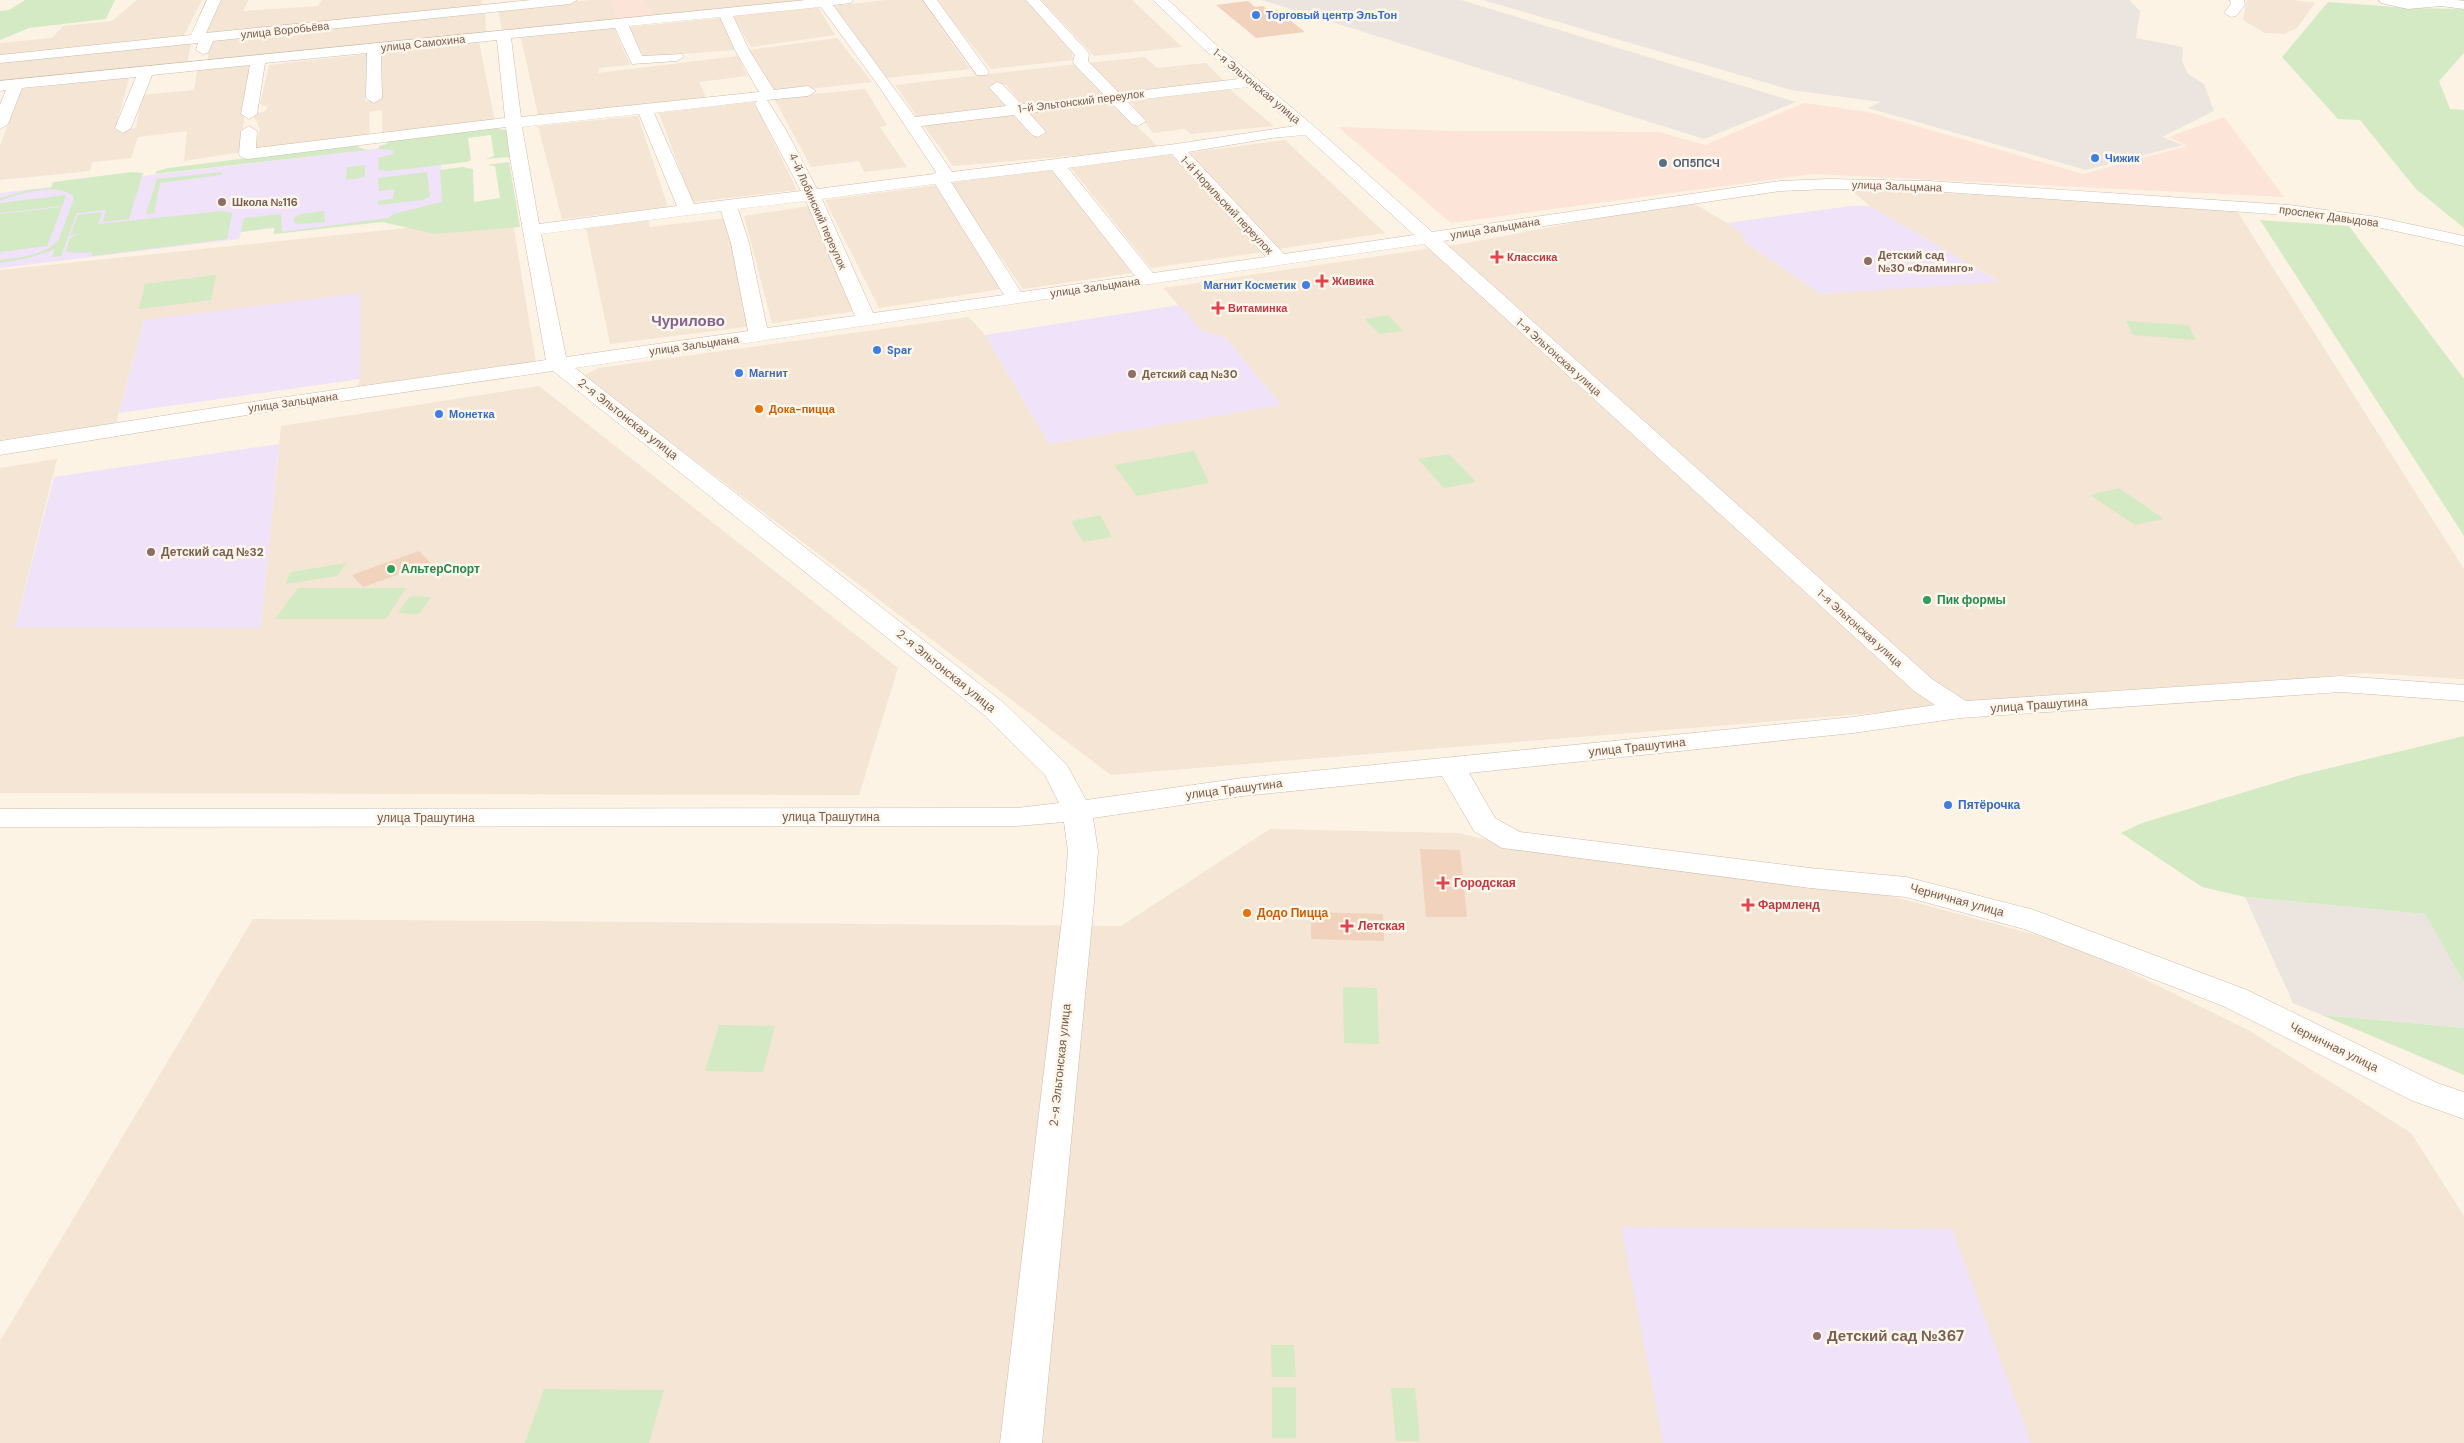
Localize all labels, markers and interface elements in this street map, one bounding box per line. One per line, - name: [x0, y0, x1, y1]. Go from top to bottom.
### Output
- place label: Торговый центр ЭльТон: [1266, 8, 1397, 22]
- marker: Торговый центр ЭльТон: [1250, 9, 1262, 21]
- street label: улица Воробьёва: [240, 18, 331, 42]
- street label: улица Самохина: [380, 32, 467, 54]
- street label: 1-я Эльтонская улица: [1210, 45, 1304, 127]
- street label: 1-й Эльтонский переулок: [1017, 86, 1145, 116]
- street label: 4-й Лобинский переулок: [786, 151, 850, 272]
- place label: Чижик: [2105, 151, 2140, 165]
- marker: Чижик: [2089, 152, 2101, 164]
- street label: 1-й Норильский переулок: [1178, 153, 1276, 257]
- place label: ОП5ПСЧ: [1673, 156, 1720, 170]
- marker: ОП5ПСЧ: [1657, 157, 1669, 169]
- street label: улица Зальцмана: [1852, 177, 1943, 195]
- place label: Школа №116: [232, 195, 298, 209]
- marker: Школа №116: [216, 196, 228, 208]
- street label: проспект Давыдова: [2278, 202, 2381, 230]
- street label: улица Зальцмана: [1449, 214, 1542, 242]
- place label: Детский сад №30 «Фламинго»: [1878, 248, 1974, 275]
- place label: Классика: [1507, 250, 1558, 264]
- marker: Классика: [1491, 251, 1503, 263]
- marker: Детский сад №30 «Фламинго»: [1862, 255, 1874, 267]
- street label: улица Зальцмана: [1049, 274, 1142, 300]
- place label: Живика: [1331, 274, 1375, 288]
- marker: Живика: [1316, 275, 1328, 287]
- place label: Магнит Косметик: [1203, 278, 1296, 292]
- marker: Магнит Косметик: [1300, 279, 1312, 291]
- place label: Витаминка: [1228, 301, 1288, 315]
- marker: Витаминка: [1212, 302, 1224, 314]
- district label: Чурилово: [651, 311, 725, 331]
- street label: 1-я Эльтонская улица: [1513, 315, 1605, 400]
- street label: улица Зальцмана: [648, 332, 741, 358]
- place label: Spar: [887, 343, 912, 357]
- marker: Spar: [871, 344, 883, 356]
- place label: Магнит: [749, 366, 788, 380]
- marker: Магнит: [733, 367, 745, 379]
- place label: Детский сад №30: [1142, 367, 1238, 381]
- marker: Детский сад №30: [1126, 368, 1138, 380]
- street label: 2-я Эльтонская улица: [575, 375, 682, 463]
- street label: улица Зальцмана: [247, 389, 340, 415]
- place label: Дока-пицца: [769, 402, 836, 416]
- marker: Дока-пицца: [753, 403, 765, 415]
- place label: Монетка: [449, 407, 495, 421]
- marker: Монетка: [433, 408, 445, 420]
- place label: Детский сад №32: [161, 544, 264, 560]
- marker: Детский сад №32: [145, 546, 157, 558]
- place label: АльтерСпорт: [401, 561, 480, 577]
- marker: АльтерСпорт: [385, 563, 397, 575]
- street label: 1-я Эльтонская улица: [1814, 586, 1906, 671]
- place label: Пик формы: [1937, 592, 2006, 608]
- marker: Пик формы: [1921, 594, 1933, 606]
- street label: 2-я Эльтонская улица: [893, 626, 999, 716]
- street label: улица Трашутина: [1990, 694, 2088, 716]
- street label: улица Трашутина: [1588, 734, 1687, 760]
- street label: улица Трашутина: [1185, 775, 1284, 803]
- place label: Пятёрочка: [1958, 797, 2021, 813]
- marker: Пятёрочка: [1942, 799, 1954, 811]
- street label: улица Трашутина: [782, 809, 880, 825]
- street label: улица Трашутина: [377, 810, 475, 826]
- place label: Городская: [1454, 875, 1516, 891]
- marker: Городская: [1436, 876, 1450, 890]
- street label: Черничная улица: [1908, 880, 2006, 920]
- place label: Фармленд: [1758, 897, 1820, 913]
- marker: Фармленд: [1742, 899, 1754, 911]
- place label: Додо Пицца: [1257, 905, 1329, 921]
- marker: Додо Пицца: [1241, 907, 1253, 919]
- place label: Летская: [1358, 918, 1405, 934]
- marker: Летская: [1340, 919, 1354, 933]
- street label: 2-я Эльтонская улица: [1046, 1003, 1074, 1127]
- street label: Черничная улица: [2287, 1019, 2381, 1076]
- place label: Детский сад №367: [1827, 1326, 1964, 1346]
- marker: Детский сад №367: [1811, 1330, 1823, 1342]

